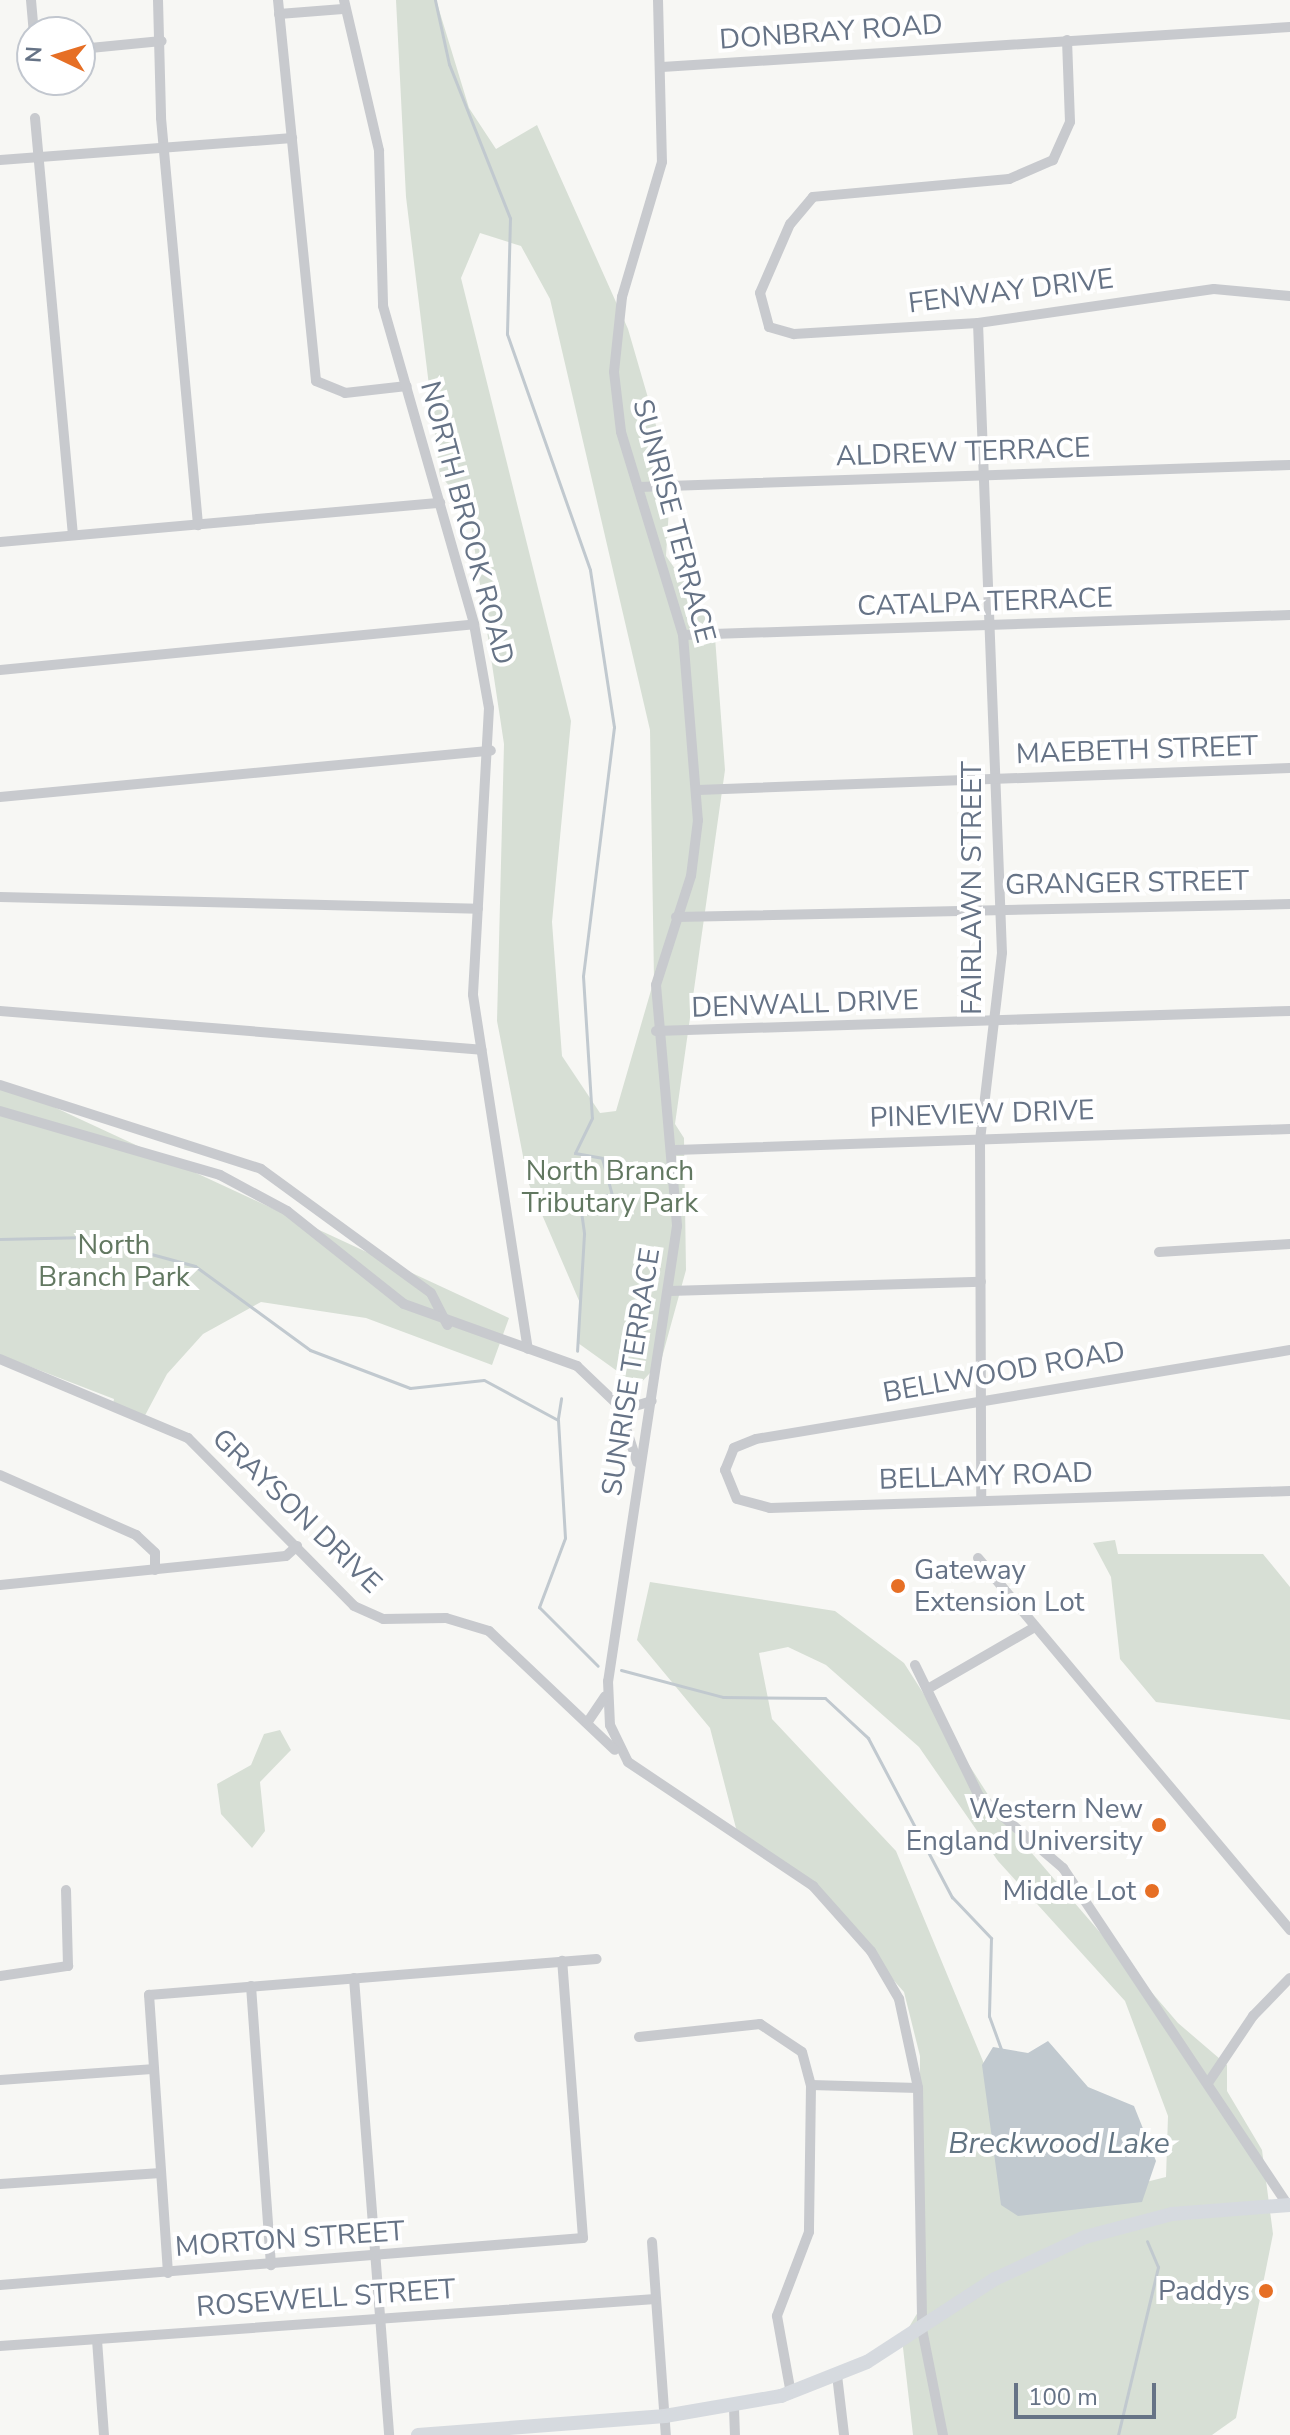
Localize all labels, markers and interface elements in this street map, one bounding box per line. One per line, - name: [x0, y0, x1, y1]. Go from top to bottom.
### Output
- street label: DONBRAY ROAD: [718, 7, 944, 57]
- north arrow: [16, 16, 96, 96]
- text: N: [19, 45, 50, 64]
- street label: FENWAY DRIVE: [906, 262, 1116, 320]
- street label: NORTH BROOK ROAD: [413, 378, 521, 668]
- street label: SUNRISE TERRACE: [625, 396, 723, 646]
- street label: ALDREW TERRACE: [835, 431, 1091, 473]
- street label: CATALPA TERRACE: [857, 581, 1113, 623]
- street label: MAEBETH STREET: [1015, 729, 1259, 771]
- street label: FAIRLAWN STREET: [955, 761, 989, 1015]
- street label: GRANGER STREET: [1005, 864, 1249, 902]
- street label: DENWALL DRIVE: [691, 983, 919, 1025]
- street label: PINEVIEW DRIVE: [869, 1093, 1095, 1135]
- park label: North Branch Tributary Park: [522, 1154, 698, 1220]
- park label: North Branch Park: [38, 1228, 190, 1294]
- street label: SUNRISE TERRACE: [595, 1246, 667, 1498]
- street label: BELLWOOD ROAD: [880, 1334, 1128, 1410]
- street label: GRAYSON DRIVE: [205, 1422, 389, 1600]
- street label: BELLAMY ROAD: [878, 1455, 1094, 1497]
- place label: Gateway Extension Lot: [914, 1553, 1084, 1619]
- marker: Gateway Extension Lot: [889, 1577, 907, 1595]
- place label: Western New England University: [906, 1792, 1143, 1858]
- marker: Western New England University: [1150, 1816, 1168, 1834]
- place label: Middle Lot: [1002, 1874, 1136, 1908]
- marker: Middle Lot: [1143, 1882, 1161, 1900]
- water label: Breckwood Lake: [948, 2126, 1170, 2162]
- street label: MORTON STREET: [174, 2214, 406, 2264]
- street label: ROSEWELL STREET: [195, 2272, 457, 2324]
- place label: Paddys: [1158, 2274, 1250, 2308]
- marker: Paddys: [1257, 2282, 1275, 2300]
- scale bar: [1018, 2367, 1160, 2417]
- text: 100 m: [1028, 2381, 1098, 2413]

